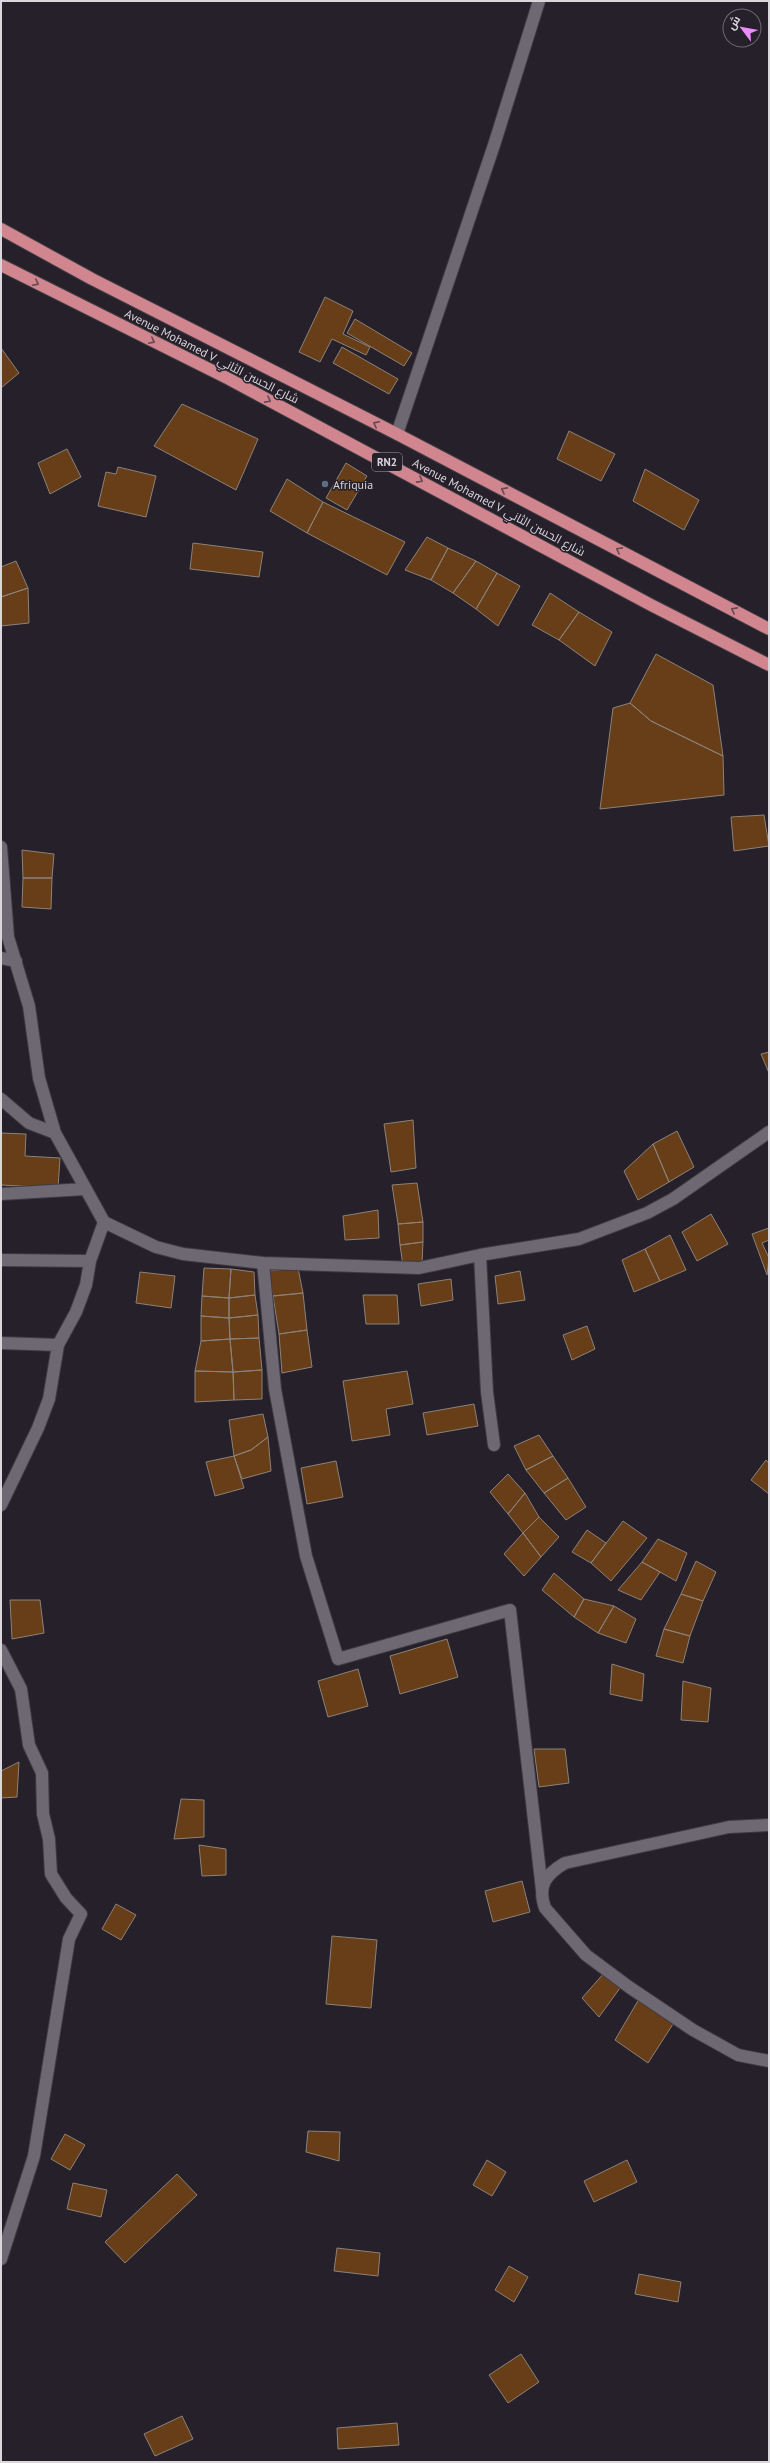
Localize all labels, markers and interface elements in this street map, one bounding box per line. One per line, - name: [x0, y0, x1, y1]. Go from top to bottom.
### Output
- north arrow: [722, 8, 762, 48]
- text: ش: [724, 13, 743, 32]
- one-way arrow: [31, 278, 39, 286]
- street label: Avenue Mohamed V شارع الحسن الثاني: [121, 305, 302, 409]
- one-way arrow: [148, 336, 156, 343]
- one-way arrow: [264, 395, 271, 403]
- one-way arrow: [373, 421, 380, 429]
- road number: RN2: [372, 453, 402, 471]
- street label: Avenue Mohamed V شارع الحسن الثاني: [409, 455, 588, 562]
- one-way arrow: [416, 476, 423, 483]
- place label: Afriquia: [333, 477, 373, 492]
- marker: Afriquia: [320, 479, 330, 489]
- one-way arrow: [501, 487, 508, 495]
- one-way arrow: [616, 548, 623, 555]
- one-way arrow: [731, 608, 739, 615]

